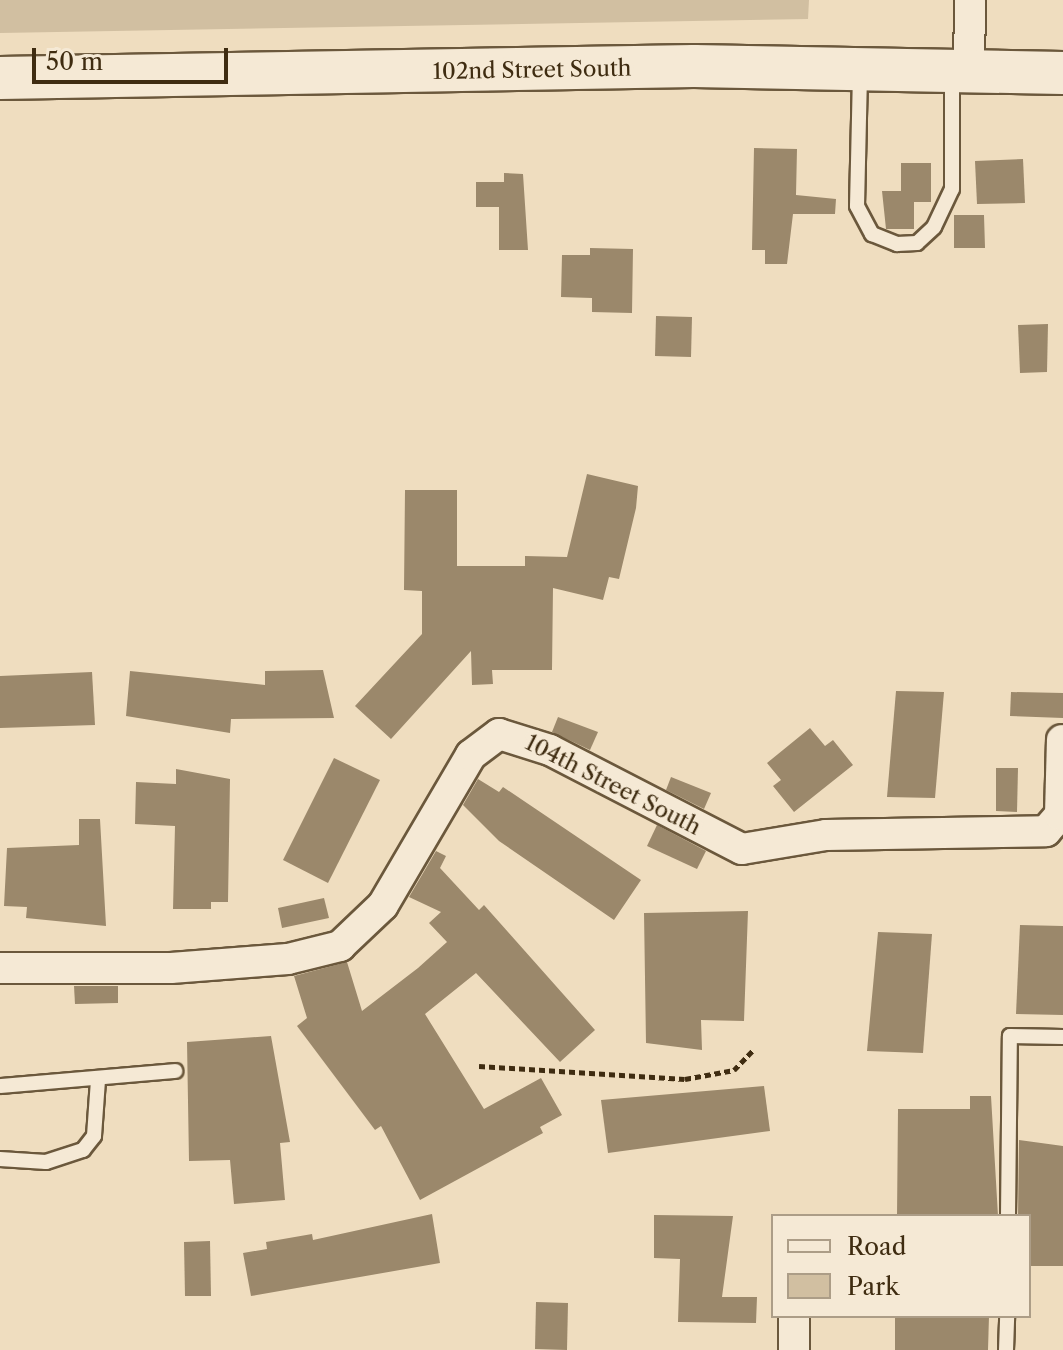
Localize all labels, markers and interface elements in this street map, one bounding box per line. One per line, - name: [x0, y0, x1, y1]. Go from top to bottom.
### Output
- scale bar: [36, 32, 232, 82]
- text: 50 m: [46, 47, 103, 76]
- street label: 102nd Street South: [432, 55, 632, 85]
- street label: 104th Street South: [521, 729, 705, 841]
- legend: [771, 1214, 1031, 1318]
- text: Road: [847, 1232, 906, 1261]
- text: Park: [847, 1272, 899, 1301]

